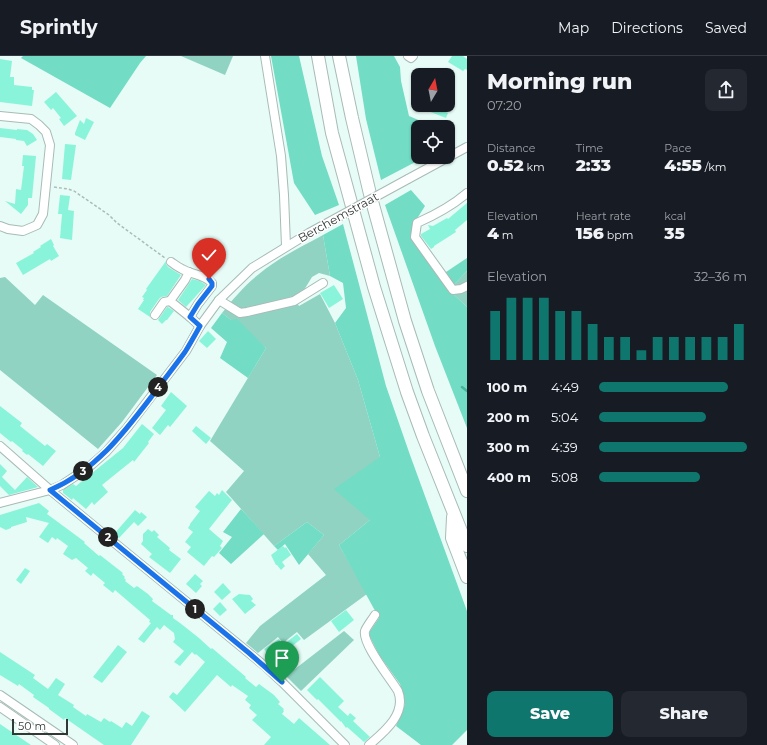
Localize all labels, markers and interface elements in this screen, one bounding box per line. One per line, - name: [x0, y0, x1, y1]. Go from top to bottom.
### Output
- text: Sprintly: [20, 16, 98, 39]
- text: Map: [558, 19, 589, 37]
- text: Directions: [611, 19, 683, 37]
- text: Saved: [705, 19, 747, 37]
- north arrow: [411, 68, 455, 112]
- map controls: [411, 68, 455, 164]
- text: Morning run: [487, 68, 632, 95]
- button: share: [705, 69, 747, 111]
- text: 07:20: [487, 97, 522, 113]
- button: locate: [411, 120, 455, 164]
- text: Distance: [487, 141, 535, 155]
- text: Time: [576, 141, 603, 155]
- text: Pace: [664, 141, 691, 155]
- text: 0.52: [487, 155, 524, 175]
- text: 2:33: [576, 155, 611, 175]
- text: 4:55: [664, 155, 702, 175]
- text: km: [524, 160, 545, 174]
- text: /km: [702, 160, 727, 174]
- street label: Berchemstraat: [295, 189, 381, 245]
- text: Elevation: [487, 209, 538, 223]
- text: Heart rate: [576, 209, 631, 223]
- text: kcal: [664, 209, 686, 223]
- text: 4: [487, 223, 499, 243]
- text: 156: [576, 223, 604, 243]
- text: 35: [664, 223, 685, 243]
- text: m: [499, 228, 513, 242]
- text: bpm: [604, 228, 633, 242]
- pin: [192, 238, 226, 279]
- icon: check: [198, 244, 220, 266]
- text: Elevation: [487, 268, 547, 284]
- text: 32–36 m: [694, 268, 747, 284]
- pin: 4: [148, 377, 168, 397]
- text: 100 m: [487, 379, 527, 395]
- text: 4:49: [551, 379, 579, 395]
- text: 4: [154, 380, 162, 394]
- text: 200 m: [487, 409, 530, 425]
- text: 5:04: [551, 409, 578, 425]
- text: 300 m: [487, 439, 530, 455]
- text: 4:39: [551, 439, 578, 455]
- pin: 3: [73, 461, 93, 481]
- text: 3: [80, 464, 86, 478]
- text: 400 m: [487, 469, 531, 485]
- text: 5:08: [551, 469, 578, 485]
- pin: 2: [98, 527, 118, 547]
- text: 2: [105, 530, 111, 544]
- pin: 1: [185, 599, 205, 619]
- text: 1: [193, 602, 197, 616]
- pin: [265, 641, 299, 682]
- icon: arrive: [271, 647, 293, 669]
- button: Save: [487, 691, 613, 737]
- button: Share: [621, 691, 747, 737]
- scale bar: [12, 717, 68, 736]
- text: 50 m: [18, 719, 46, 733]

